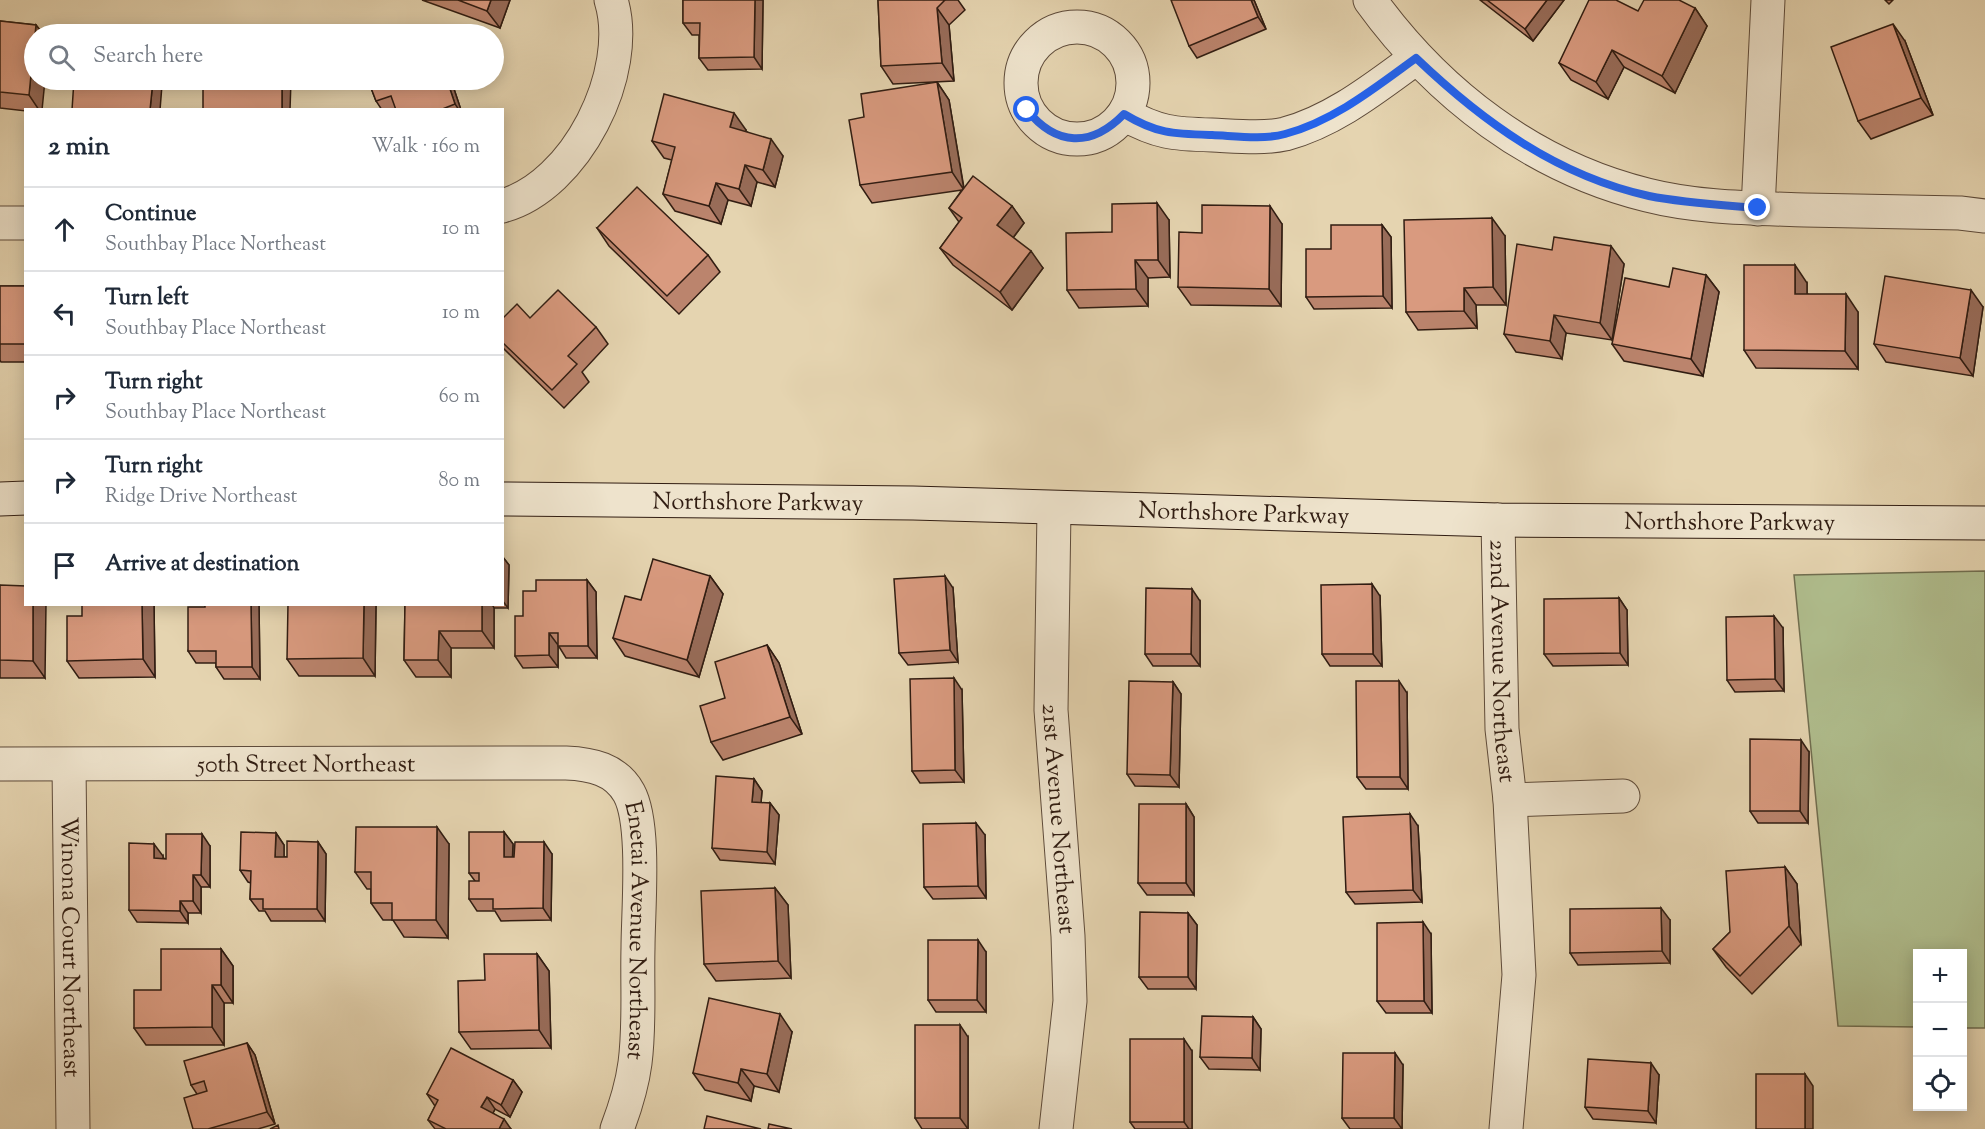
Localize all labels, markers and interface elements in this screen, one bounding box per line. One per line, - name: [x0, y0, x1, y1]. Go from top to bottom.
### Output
- search box: [24, 24, 504, 90]
- icon: search: [45, 41, 78, 74]
- text: Search here: [93, 41, 203, 73]
- route start: [1013, 96, 1039, 122]
- text: 2 min: [48, 129, 110, 166]
- text: Walk · 160 m: [371, 133, 480, 162]
- route end: [1744, 194, 1770, 220]
- text: Continue: [105, 199, 196, 231]
- icon: ahead: [48, 213, 81, 246]
- text: 10 m: [442, 215, 480, 244]
- text: Southbay Place Northeast: [105, 231, 326, 260]
- text: Turn left: [105, 283, 188, 315]
- icon: left: [48, 297, 81, 330]
- text: 10 m: [442, 299, 480, 328]
- text: Southbay Place Northeast: [105, 315, 326, 344]
- text: Turn right: [105, 367, 202, 399]
- icon: right: [48, 381, 81, 414]
- text: 60 m: [439, 383, 480, 412]
- text: Southbay Place Northeast: [105, 399, 326, 428]
- text: Turn right: [105, 451, 202, 483]
- icon: right: [48, 465, 81, 498]
- text: 80 m: [439, 467, 480, 496]
- text: Ridge Drive Northeast: [105, 483, 297, 512]
- street label: Northshore Parkway: [652, 485, 864, 522]
- street label: Northshore Parkway: [1138, 495, 1350, 535]
- street label: Northshore Parkway: [1624, 506, 1835, 541]
- street label: 22nd Avenue Northeast: [1479, 539, 1523, 784]
- icon: arrive: [48, 549, 81, 582]
- text: Arrive at destination: [105, 549, 300, 581]
- street label: 21st Avenue Northeast: [1032, 703, 1083, 935]
- street label: 50th Street Northeast: [195, 748, 415, 783]
- street label: Enetai Avenue Northeast: [614, 798, 655, 1061]
- street label: Winona Court Northeast: [51, 817, 87, 1077]
- map controls: [1913, 949, 1967, 1111]
- button: +: [1913, 949, 1967, 1003]
- button: −: [1913, 1003, 1967, 1057]
- button: locate: [1913, 1057, 1967, 1111]

